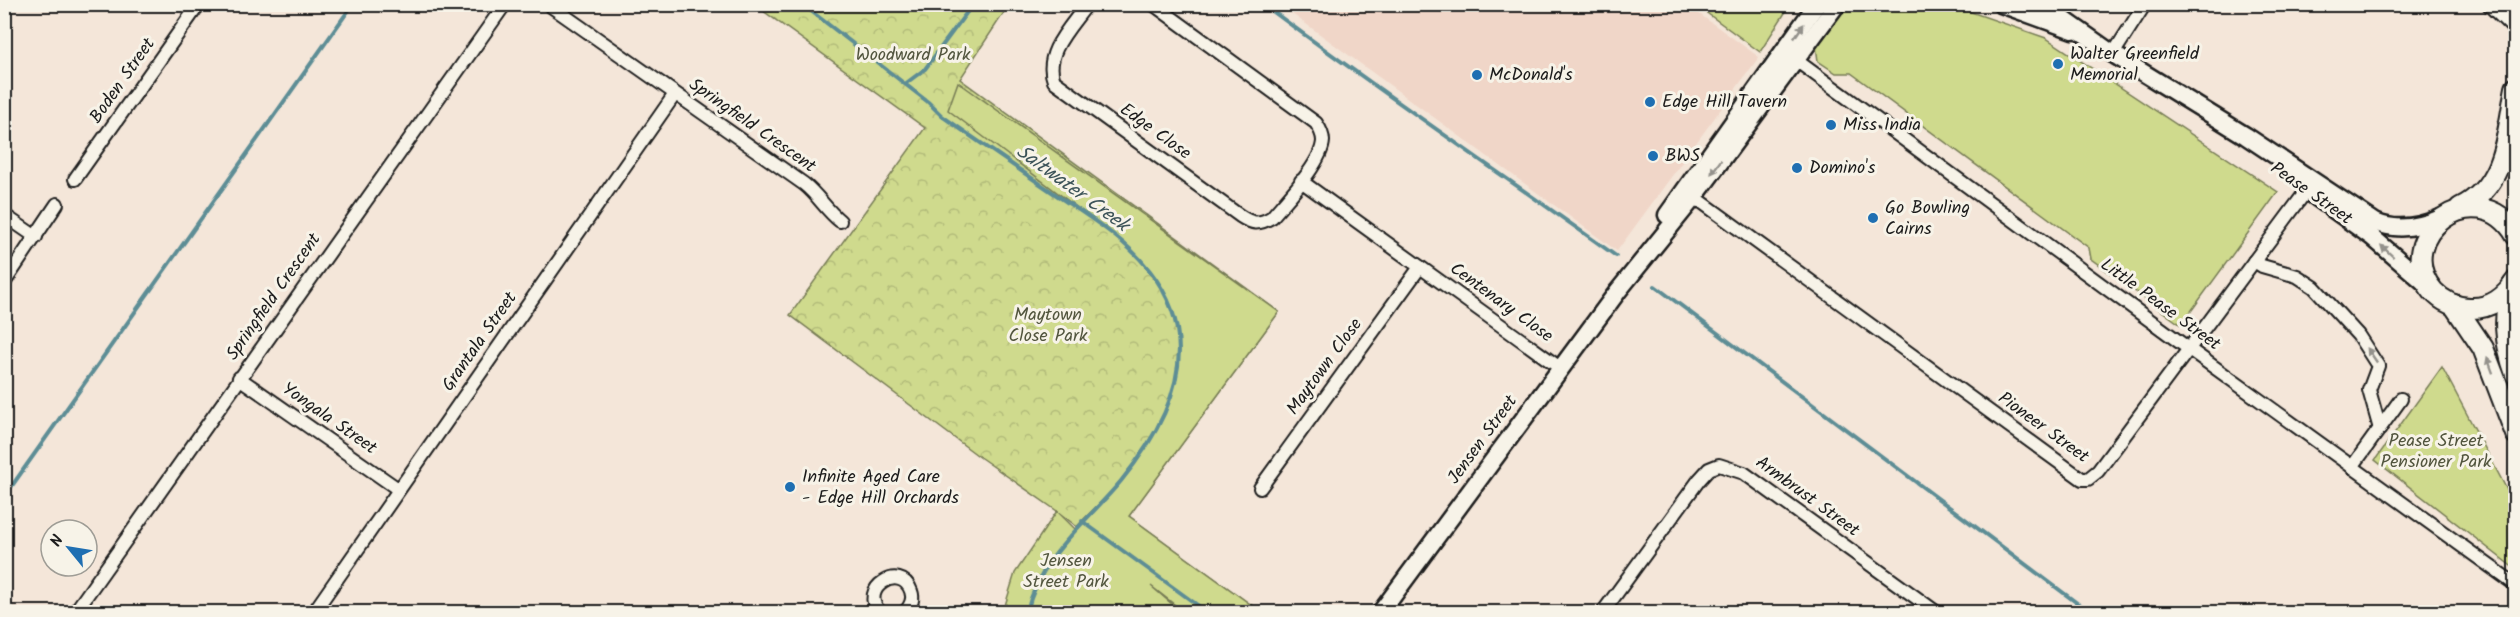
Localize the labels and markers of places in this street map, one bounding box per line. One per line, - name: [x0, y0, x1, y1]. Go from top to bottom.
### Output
- place label: Walter Greenfield Memorial: [2070, 40, 2200, 90]
- marker: Walter Greenfield Memorial: [2051, 57, 2065, 71]
- place label: McDonald's: [1489, 61, 1573, 90]
- marker: McDonald's: [1470, 68, 1484, 82]
- place label: Edge Hill Tavern: [1662, 88, 1787, 117]
- marker: Edge Hill Tavern: [1643, 95, 1657, 109]
- place label: Miss India: [1843, 111, 1921, 140]
- marker: Miss India: [1824, 118, 1838, 132]
- place label: BWS: [1665, 142, 1701, 171]
- marker: BWS: [1646, 149, 1660, 163]
- place label: Domino's: [1809, 154, 1876, 183]
- marker: Domino's: [1790, 161, 1804, 175]
- place label: Go Bowling Cairns: [1885, 194, 1970, 244]
- marker: Go Bowling Cairns: [1866, 211, 1880, 225]
- place label: Infinite Aged Care - Edge Hill Orchards: [802, 463, 959, 513]
- marker: Infinite Aged Care - Edge Hill Orchards: [783, 480, 797, 494]

